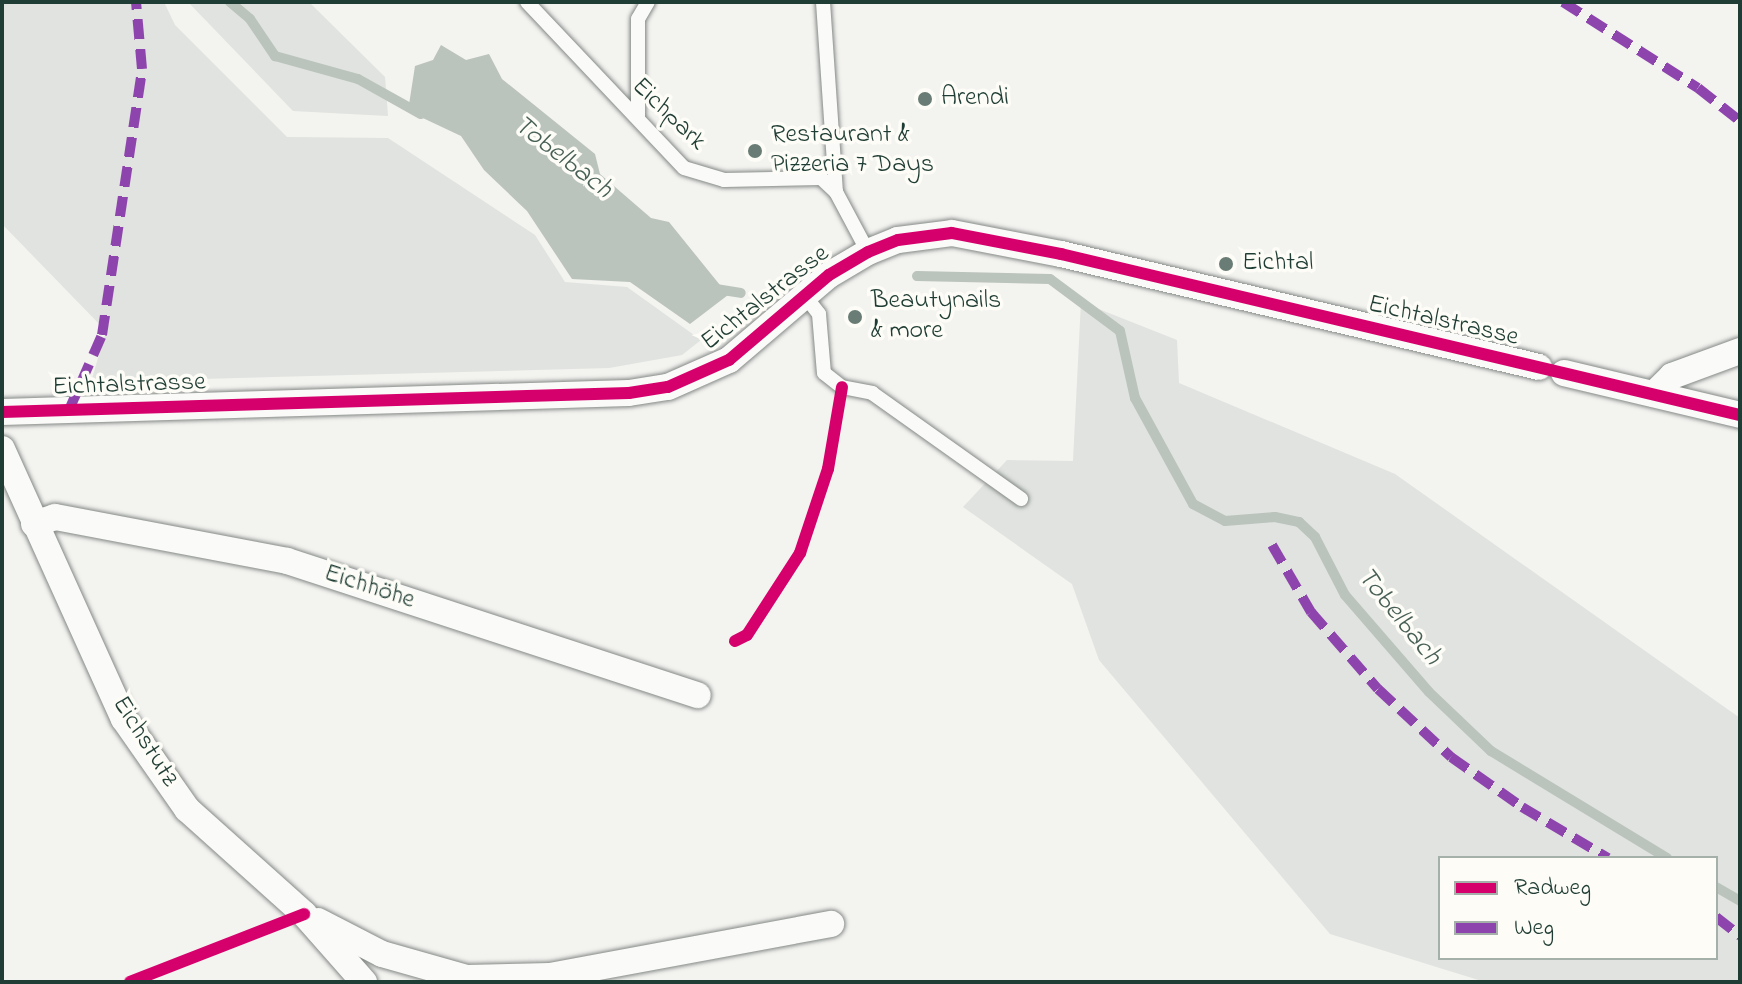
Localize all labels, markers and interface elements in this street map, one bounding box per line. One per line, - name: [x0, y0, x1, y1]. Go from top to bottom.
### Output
- street label: Eichpark: [624, 72, 712, 158]
- place label: Arendi: [941, 83, 1009, 115]
- marker: Arendi: [916, 90, 934, 108]
- water label: Tobelbach: [506, 109, 618, 207]
- place label: Restaurant & Pizzeria 7 Days: [771, 120, 934, 182]
- marker: Restaurant & Pizzeria 7 Days: [746, 142, 764, 160]
- street label: Eichtalstrasse: [696, 239, 836, 359]
- place label: Eichtal: [1242, 248, 1313, 280]
- marker: Eichtal: [1217, 255, 1235, 273]
- place label: Beautynails & more: [871, 286, 1001, 348]
- street label: Eichtalstrasse: [1365, 290, 1521, 354]
- marker: Beautynails & more: [846, 308, 864, 326]
- street label: Eichtalstrasse: [52, 368, 206, 404]
- street label: Eichhöhe: [320, 559, 418, 617]
- water label: Tobelbach: [1348, 561, 1448, 673]
- street label: Eichstutz: [104, 691, 184, 793]
- legend: [1438, 856, 1718, 960]
- text: Radweg: [1514, 871, 1591, 906]
- text: Weg: [1514, 911, 1554, 946]

